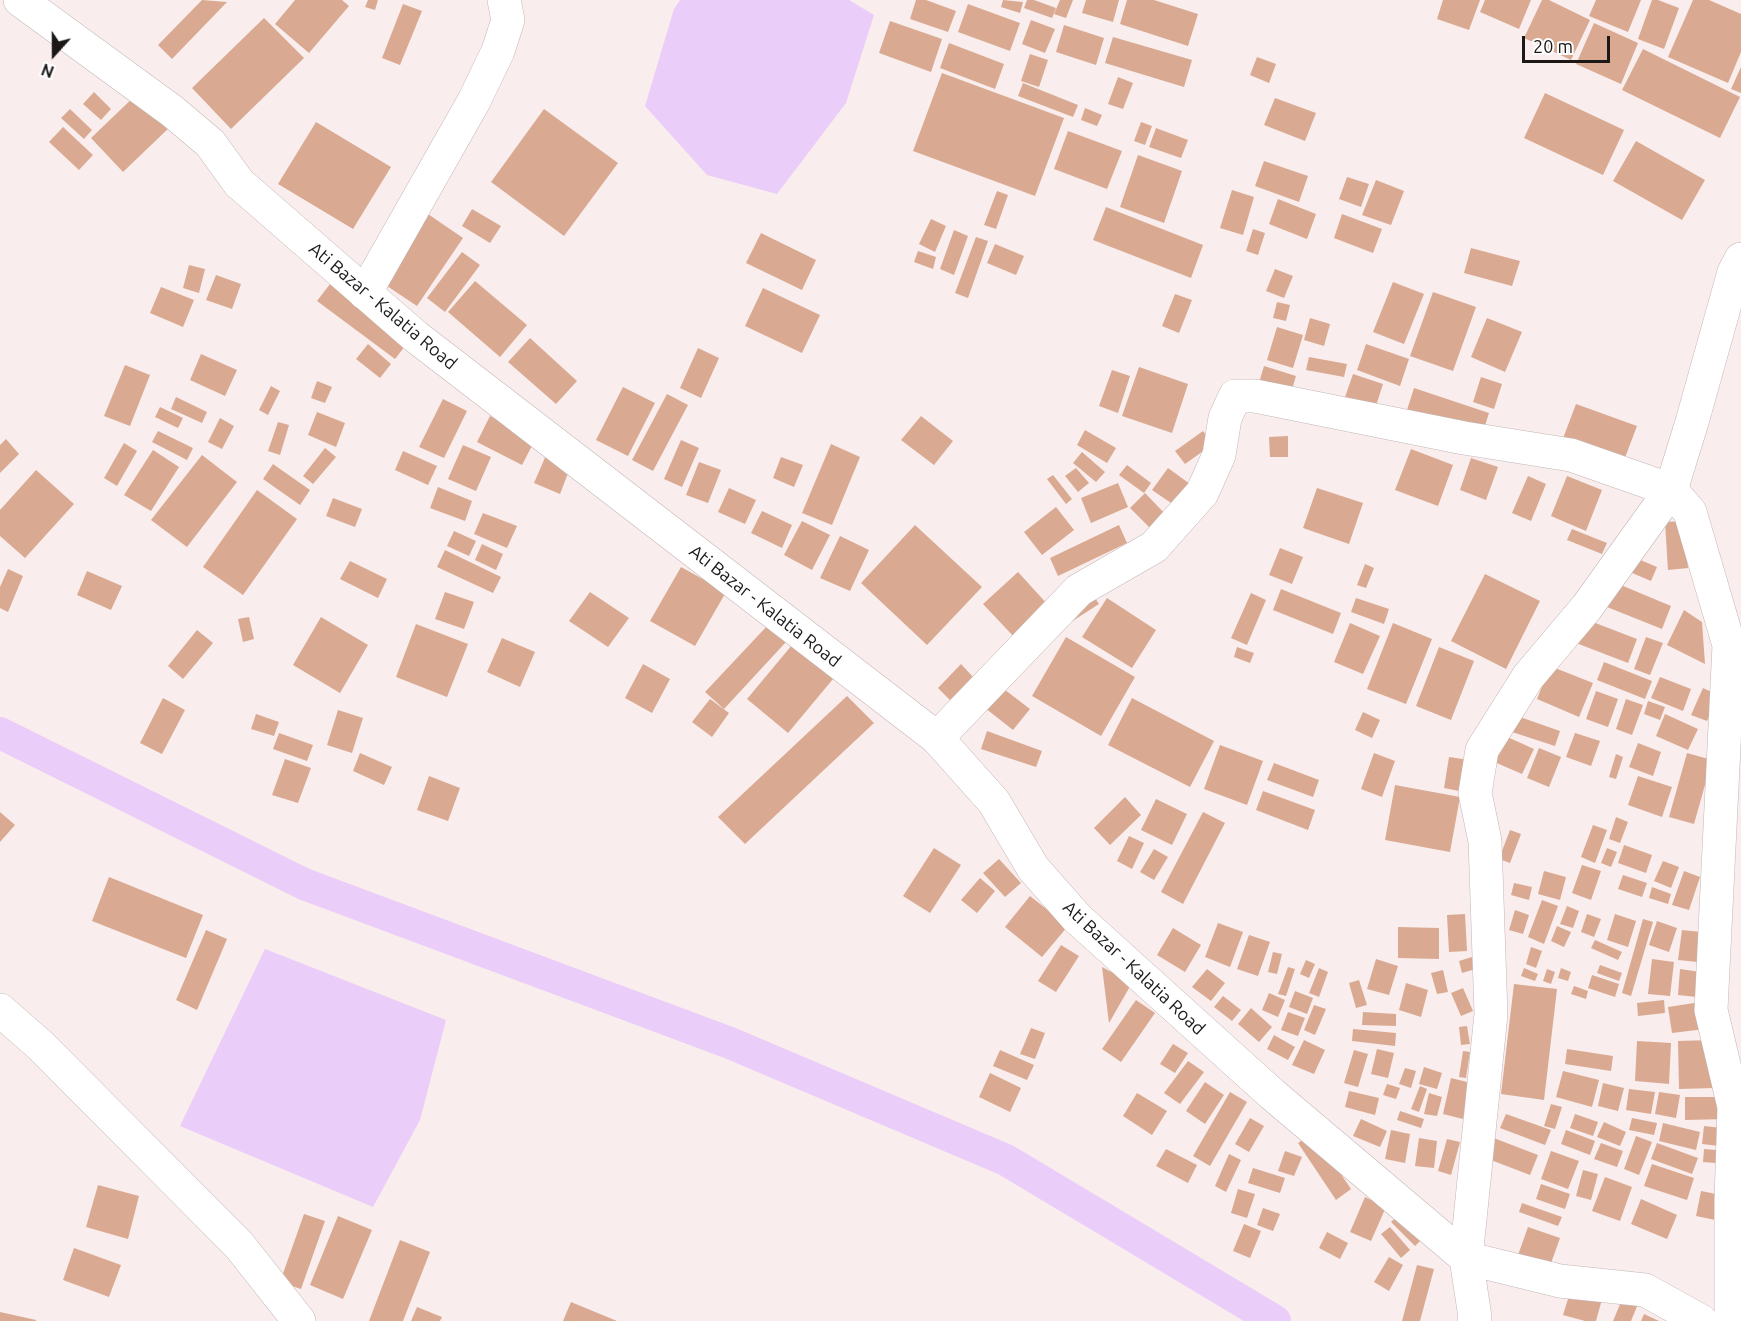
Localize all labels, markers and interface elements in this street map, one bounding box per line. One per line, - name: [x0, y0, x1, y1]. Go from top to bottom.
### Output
- north arrow: [24, 24, 84, 84]
- scale bar: [1525, 24, 1614, 62]
- text: 20 m: [1533, 36, 1573, 56]
- text: N: [39, 60, 56, 81]
- street label: Ati Bazar - Kalatia Road: [305, 238, 461, 374]
- street label: Ati Bazar - Kalatia Road: [685, 540, 845, 672]
- street label: Ati Bazar - Kalatia Road: [1059, 897, 1209, 1039]

